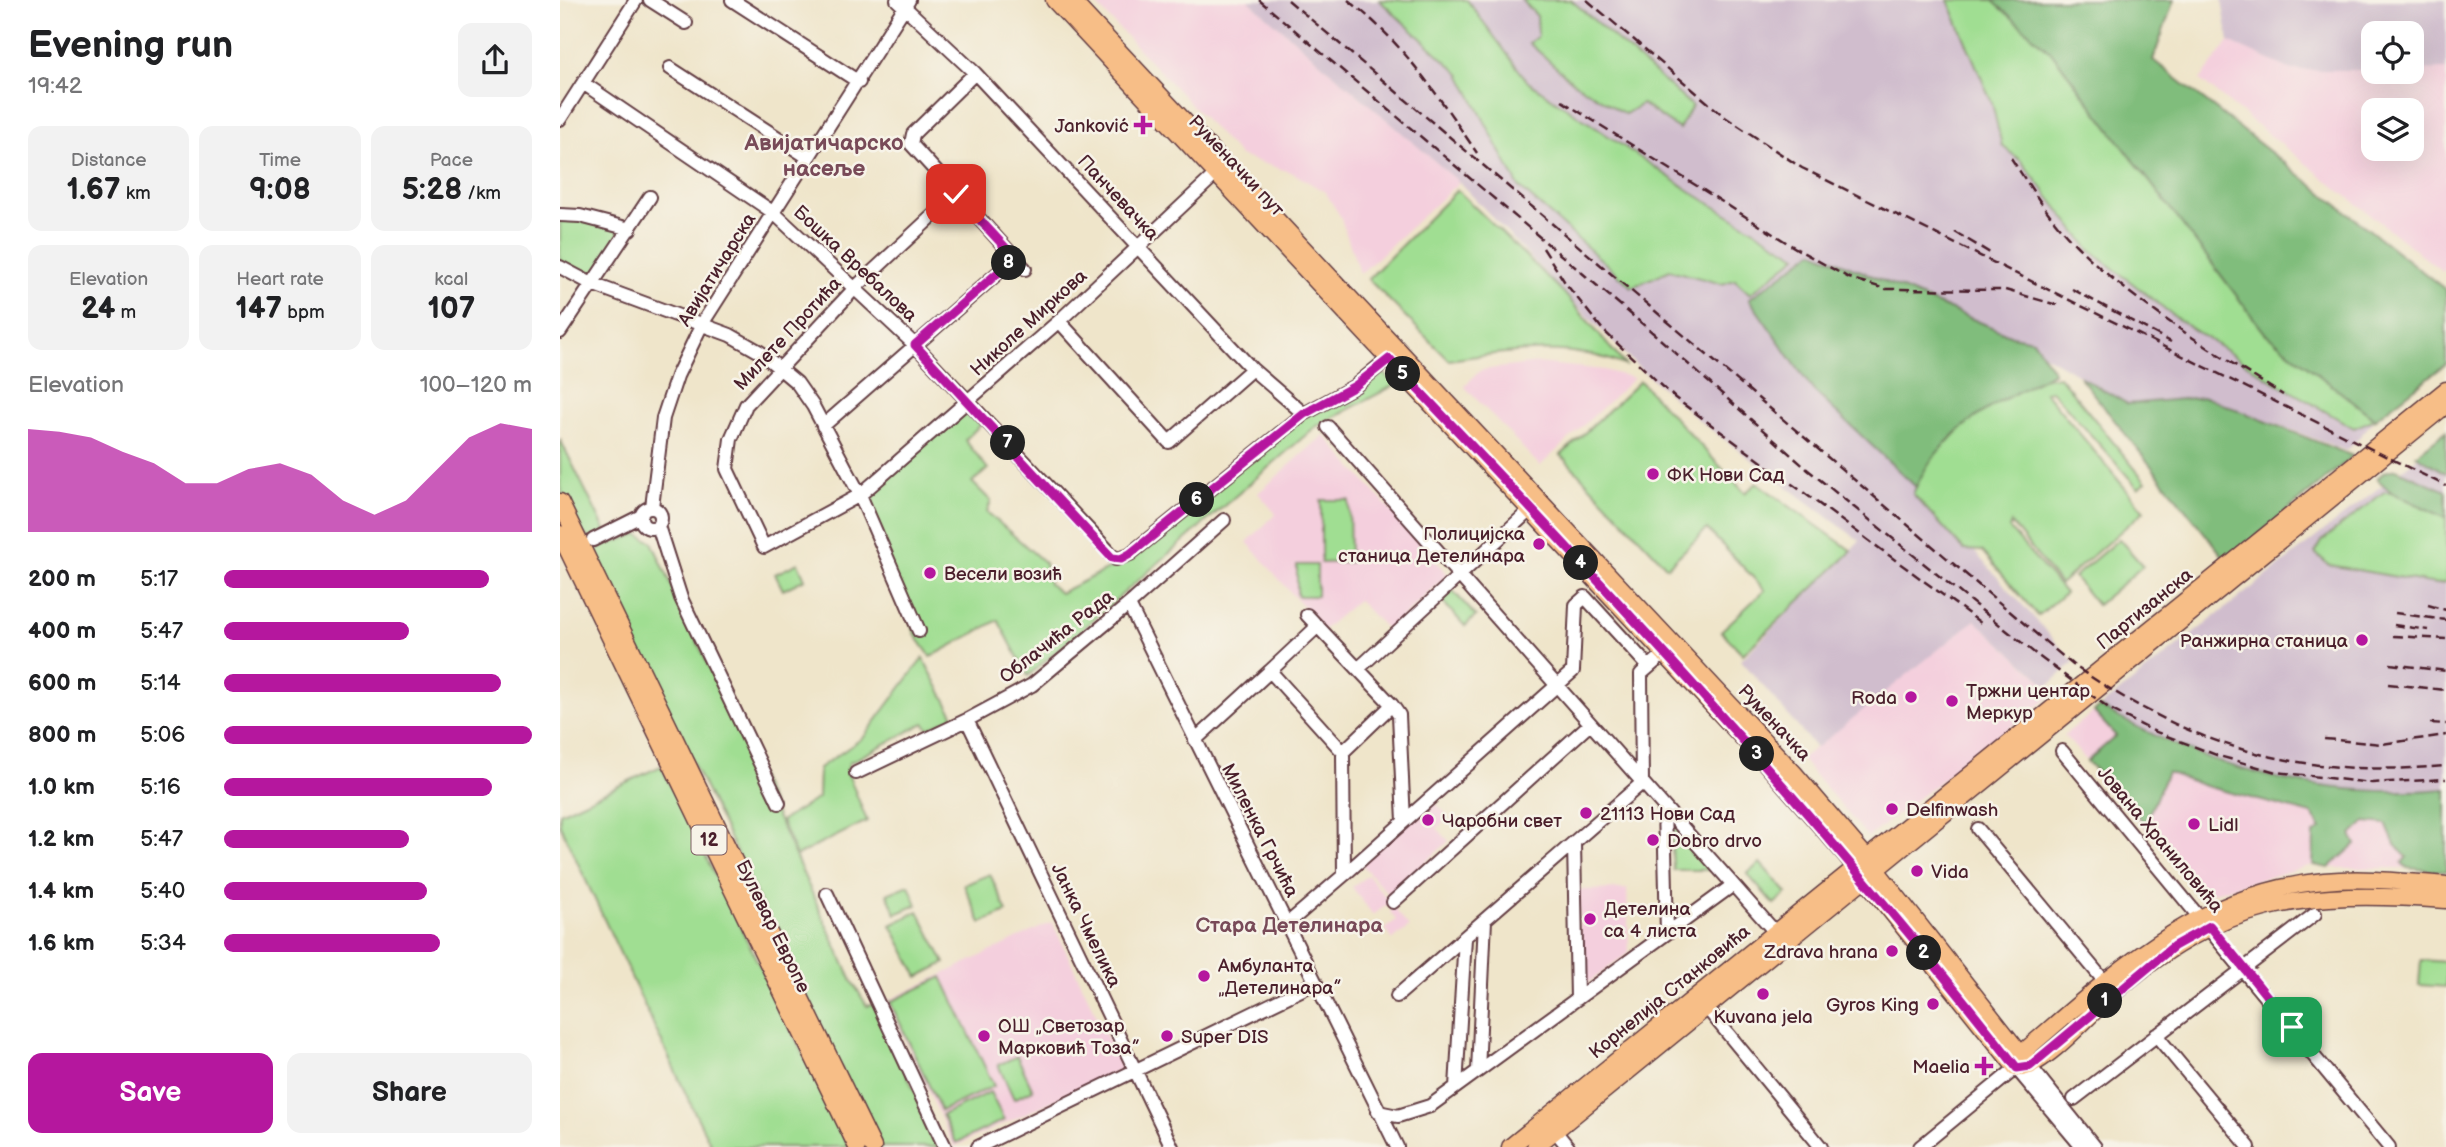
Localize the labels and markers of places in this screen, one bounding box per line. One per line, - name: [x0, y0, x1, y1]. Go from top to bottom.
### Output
- place label: Janković: [1055, 115, 1129, 138]
- marker: Janković: [1135, 117, 1151, 133]
- pin: [926, 164, 986, 224]
- pin: 8: [992, 246, 1026, 280]
- pin: 5: [1386, 356, 1420, 392]
- pin: 7: [990, 426, 1026, 460]
- place label: ФК Нови Сад: [1667, 464, 1785, 487]
- marker: ФК Нови Сад: [1645, 466, 1661, 482]
- pin: 6: [1180, 482, 1214, 518]
- place label: Полицијска станица Детелинара: [1338, 523, 1525, 568]
- marker: Полицијска станица Детелинара: [1531, 536, 1547, 552]
- pin: 4: [1564, 546, 1598, 580]
- place label: Весели возић: [944, 563, 1062, 586]
- marker: Весели возић: [922, 565, 938, 581]
- place label: Ранжирна станица: [2180, 630, 2348, 653]
- marker: Ранжирна станица: [2354, 632, 2370, 648]
- place label: Тржни центар Меркур: [1966, 680, 2090, 725]
- place label: Roda: [1851, 687, 1897, 710]
- marker: Roda: [1903, 689, 1919, 705]
- marker: Тржни центар Меркур: [1944, 693, 1960, 709]
- pin: 3: [1740, 736, 1774, 772]
- place label: Delfinwash: [1906, 799, 1998, 822]
- marker: Delfinwash: [1884, 801, 1900, 817]
- place label: 21113 Нови Сад: [1600, 803, 1736, 826]
- marker: 21113 Нови Сад: [1578, 805, 1594, 821]
- place label: Чаробни свет: [1442, 810, 1562, 833]
- marker: Чаробни свет: [1420, 812, 1436, 828]
- place label: Lidl: [2208, 814, 2239, 837]
- marker: Lidl: [2186, 816, 2202, 832]
- place label: Dobro drvo: [1667, 830, 1762, 853]
- marker: Dobro drvo: [1645, 832, 1661, 848]
- place label: Vida: [1931, 861, 1969, 884]
- marker: Vida: [1909, 863, 1925, 879]
- place label: Детелина са 4 листа: [1604, 898, 1697, 943]
- marker: Детелина са 4 листа: [1582, 911, 1598, 927]
- pin: 2: [1906, 936, 1942, 970]
- place label: Zdrava hrana: [1763, 941, 1878, 964]
- marker: Zdrava hrana: [1884, 943, 1900, 959]
- place label: Амбуланта „Детелинара”: [1217, 955, 1342, 1000]
- marker: Амбуланта „Детелинара”: [1196, 968, 1212, 984]
- pin: 1: [2088, 984, 2122, 1018]
- marker: Kuvana jela: [1755, 986, 1771, 1002]
- place label: Gyros King: [1826, 994, 1919, 1017]
- marker: Gyros King: [1925, 996, 1941, 1012]
- pin: [2262, 997, 2322, 1057]
- place label: Kuvana jela: [1713, 1006, 1813, 1029]
- place label: ОШ „Светозар Марковић Тоза”: [998, 1015, 1140, 1060]
- place label: Super DIS: [1181, 1026, 1269, 1049]
- marker: ОШ „Светозар Марковић Тоза”: [976, 1028, 992, 1044]
- marker: Super DIS: [1159, 1028, 1175, 1044]
- place label: Maelia: [1912, 1056, 1970, 1079]
- marker: Maelia: [1976, 1058, 1992, 1074]

